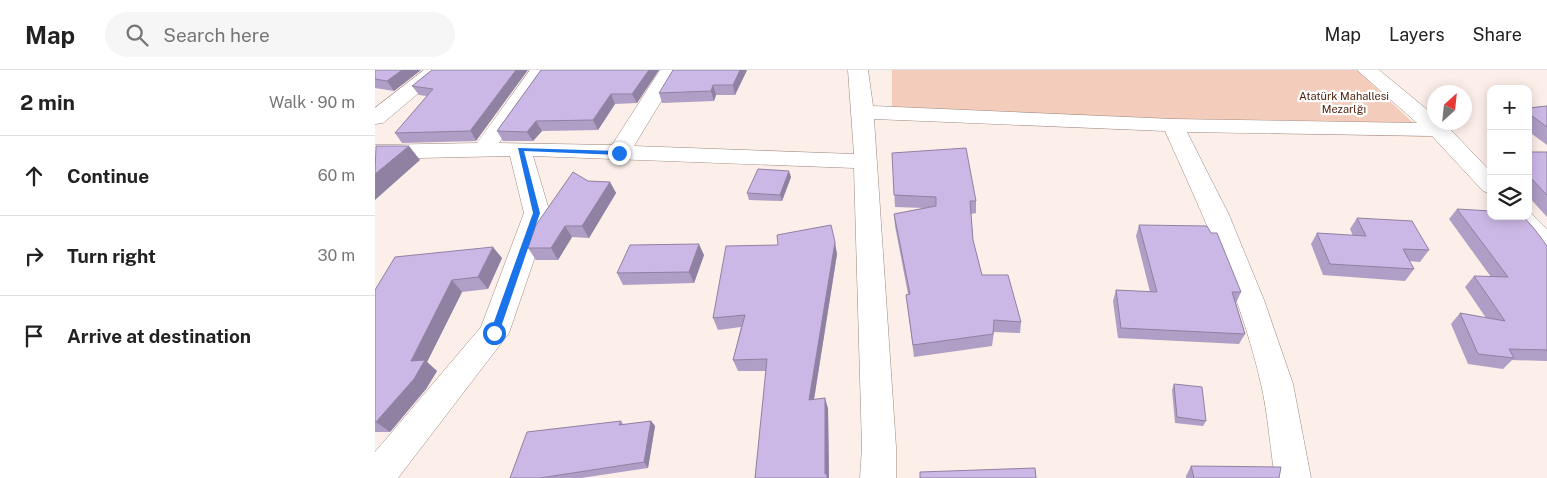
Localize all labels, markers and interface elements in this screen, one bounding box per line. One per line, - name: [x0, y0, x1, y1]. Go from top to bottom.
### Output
- search box: [105, 12, 455, 57]
- text: Map: [25, 21, 75, 49]
- icon: search: [123, 21, 151, 49]
- text: Search here: [163, 24, 270, 46]
- text: Map: [1325, 24, 1361, 45]
- text: Layers: [1389, 24, 1445, 45]
- text: Share: [1473, 24, 1522, 45]
- north arrow: [1427, 85, 1472, 130]
- map controls: [1487, 85, 1532, 220]
- button: +: [1487, 85, 1532, 130]
- text: 2 min: [20, 90, 75, 115]
- park label: Atatürk Mahallesi Mezarlğı: [1299, 90, 1389, 115]
- text: Walk · 90 m: [269, 93, 355, 112]
- button: −: [1487, 130, 1532, 175]
- route end: [608, 142, 631, 165]
- icon: ahead: [20, 162, 48, 190]
- text: Continue: [67, 165, 149, 187]
- text: 60 m: [318, 166, 355, 185]
- button: layers: [1487, 175, 1532, 220]
- icon: right: [20, 242, 48, 270]
- text: Turn right: [67, 245, 156, 267]
- text: 30 m: [318, 246, 355, 265]
- icon: arrive: [20, 322, 48, 350]
- route start: [483, 322, 506, 345]
- text: Arrive at destination: [67, 325, 251, 347]

